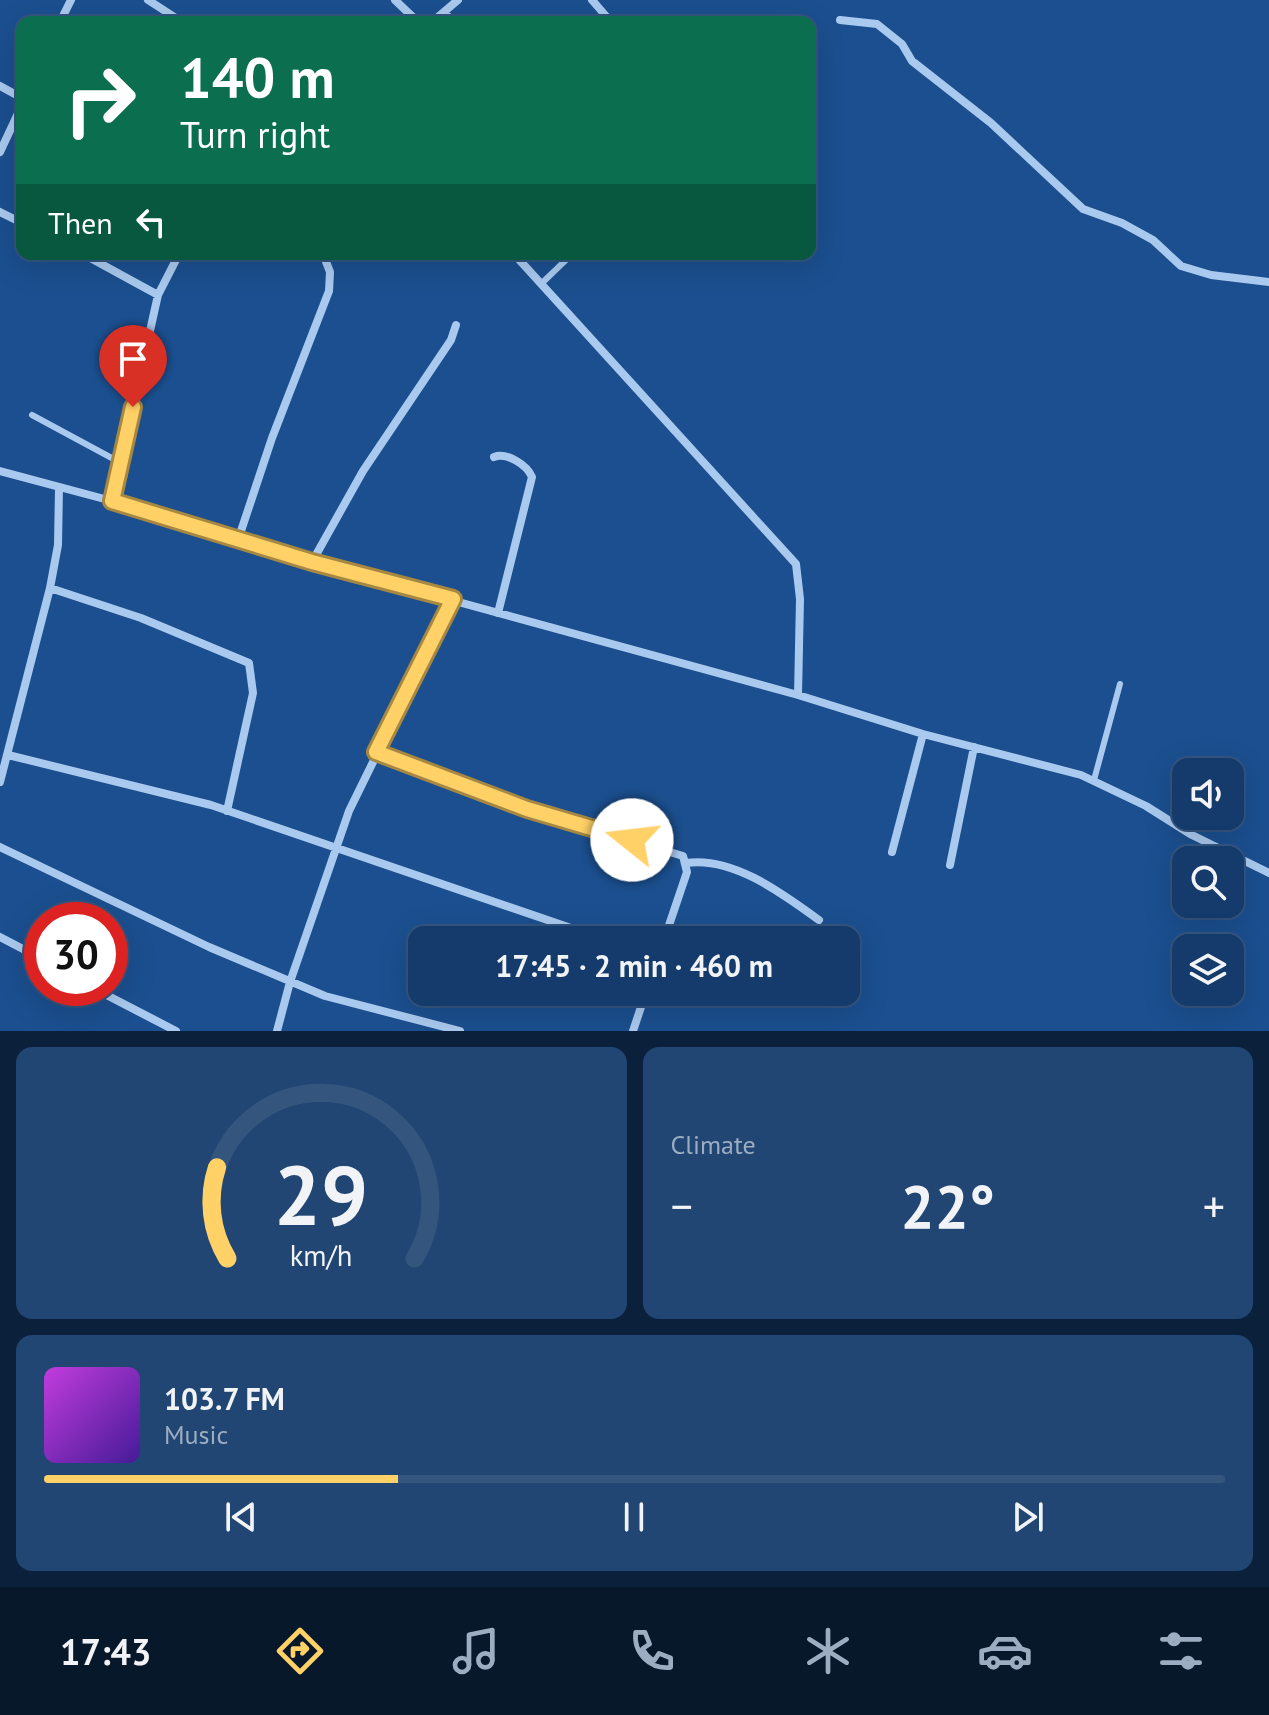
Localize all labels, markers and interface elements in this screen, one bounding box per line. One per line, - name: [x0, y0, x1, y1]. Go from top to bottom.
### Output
- text: 140 m: [180, 41, 335, 113]
- icon: right: [48, 48, 152, 152]
- text: Turn right: [180, 111, 330, 158]
- icon: left: [129, 200, 173, 244]
- text: Then: [48, 203, 113, 242]
- pin: [99, 325, 167, 407]
- icon: arrive: [111, 337, 155, 381]
- map controls: [1172, 758, 1244, 1006]
- button: sound: [1172, 758, 1244, 830]
- position arrow: [590, 798, 674, 882]
- button: search: [1172, 846, 1244, 918]
- speed limit sign: 30: [24, 902, 128, 1006]
- button: layers: [1172, 934, 1244, 1006]
- text: 17:45 · 2 min · 460 m: [495, 946, 773, 985]
- text: Climate: [671, 1128, 756, 1161]
- text: 29: [274, 1140, 368, 1248]
- text: 22°: [901, 1167, 995, 1245]
- text: −: [671, 1177, 693, 1234]
- text: +: [1203, 1177, 1225, 1234]
- text: km/h: [290, 1237, 353, 1274]
- text: 103.7 FM: [164, 1379, 285, 1418]
- text: Music: [164, 1418, 228, 1451]
- icon: previous: [219, 1495, 263, 1539]
- icon: pause: [612, 1495, 656, 1539]
- icon: next: [1006, 1495, 1050, 1539]
- icon: directions: [272, 1623, 328, 1679]
- icon: music: [448, 1623, 504, 1679]
- icon: phone: [624, 1623, 680, 1679]
- icon: climate: [800, 1623, 856, 1679]
- icon: car: [977, 1623, 1033, 1679]
- icon: filters: [1153, 1623, 1209, 1679]
- text: 17:43: [60, 1628, 151, 1675]

